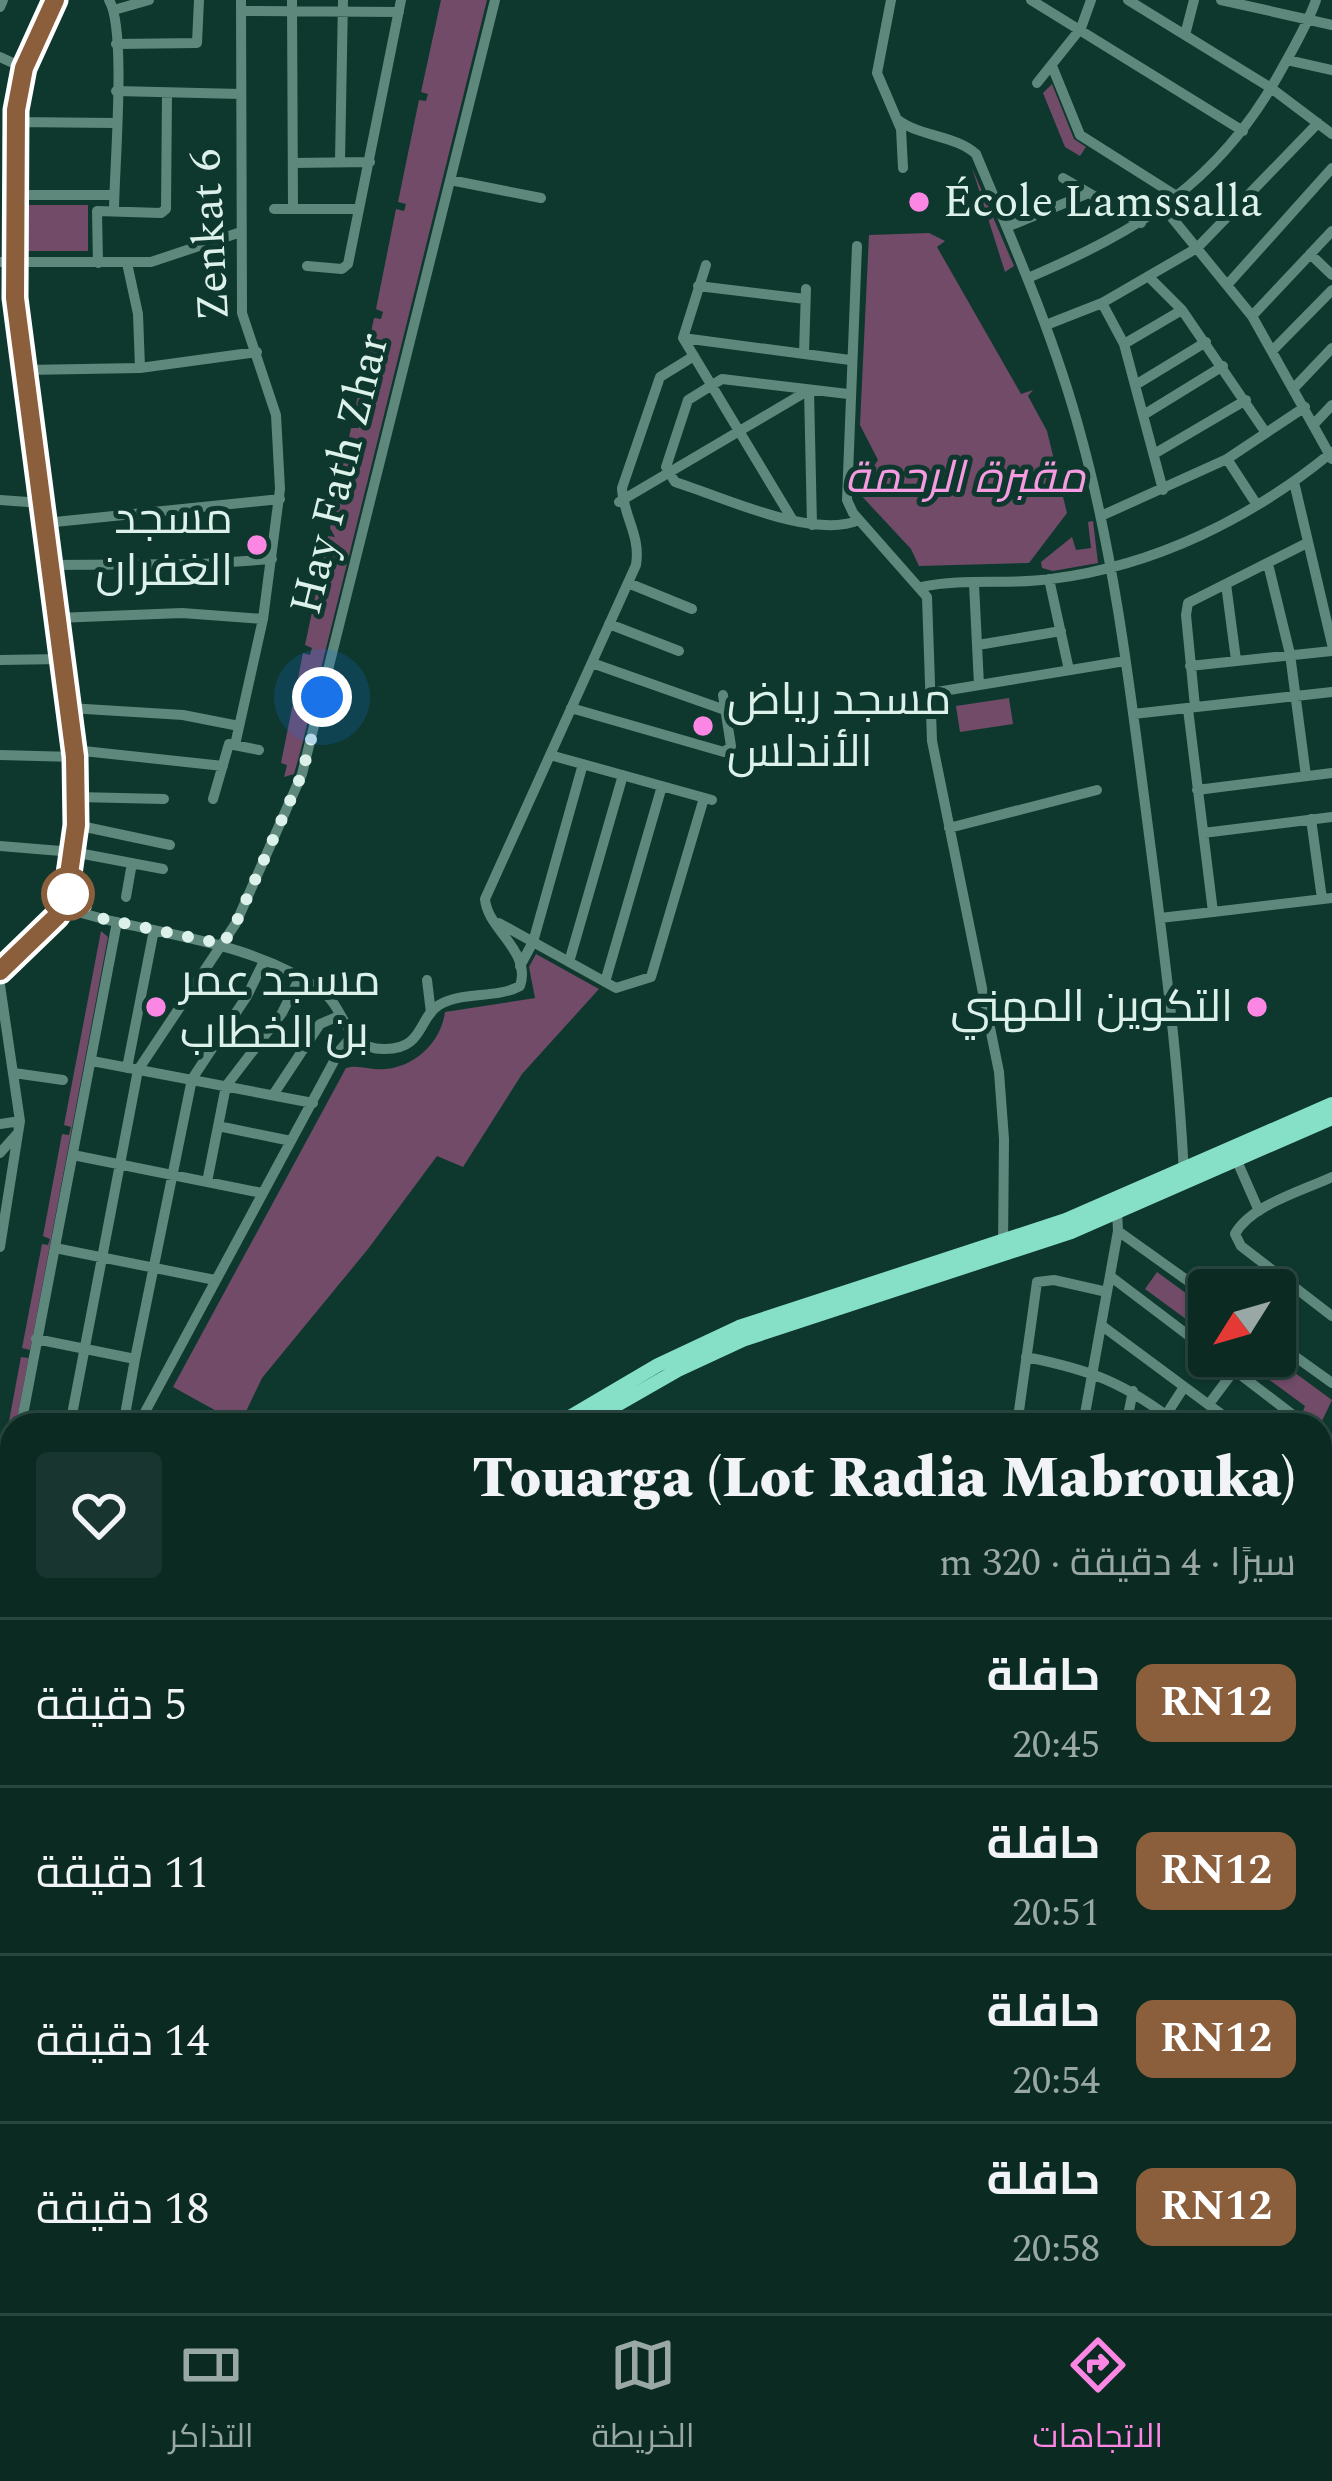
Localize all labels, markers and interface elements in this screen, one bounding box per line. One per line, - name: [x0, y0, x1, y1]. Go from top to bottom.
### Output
- street label: Zenkat 6: [171, 147, 249, 323]
- place label: École Lamssalla: [943, 168, 1262, 237]
- marker: École Lamssalla: [906, 189, 932, 215]
- street label: Hay Fath Zhar: [272, 326, 408, 622]
- park label: مقبرة الرحمة: [845, 444, 1086, 513]
- place label: مسجد الغفران: [96, 485, 233, 606]
- marker: مسجد الغفران: [244, 532, 270, 558]
- place label: مسجد رياض الأندلس: [727, 666, 951, 787]
- your location: [292, 667, 352, 727]
- marker: مسجد رياض الأندلس: [690, 713, 716, 739]
- unlabelled marker: [43, 869, 93, 919]
- place label: مسجد عمر بن الخطاب: [177, 947, 381, 1068]
- place label: التكوين المهني: [950, 973, 1233, 1042]
- marker: مسجد عمر بن الخطاب: [143, 994, 169, 1020]
- marker: التكوين المهني: [1244, 994, 1270, 1020]
- north arrow: [1188, 1269, 1296, 1377]
- map controls: [1188, 1269, 1296, 1377]
- text: Touarga (Lot Radia Mabrouka): [472, 1436, 1296, 1522]
- button: heart: [36, 1452, 162, 1578]
- text: سيرًا · 4 دقيقة · 320 m: [939, 1534, 1296, 1593]
- text: حافلة: [987, 1642, 1100, 1711]
- text: 5 دقيقة: [36, 1671, 187, 1740]
- text: RN12: [1160, 1671, 1272, 1734]
- text: 20:45: [1012, 1716, 1100, 1775]
- text: حافلة: [987, 1810, 1100, 1879]
- text: 11 دقيقة: [36, 1839, 209, 1908]
- text: RN12: [1160, 1839, 1272, 1902]
- text: 20:51: [1012, 1884, 1100, 1943]
- text: حافلة: [987, 1978, 1100, 2047]
- text: 14 دقيقة: [36, 2007, 209, 2076]
- text: RN12: [1160, 2007, 1272, 2070]
- text: 20:54: [1012, 2052, 1100, 2111]
- text: حافلة: [987, 2146, 1100, 2215]
- text: 18 دقيقة: [36, 2175, 209, 2244]
- text: RN12: [1160, 2175, 1272, 2238]
- text: 20:58: [1012, 2220, 1100, 2279]
- tab: التذاكر: [169, 2332, 254, 2466]
- tab: الخريطة: [592, 2332, 695, 2466]
- tab: الاتجاهات: [1032, 2332, 1163, 2466]

